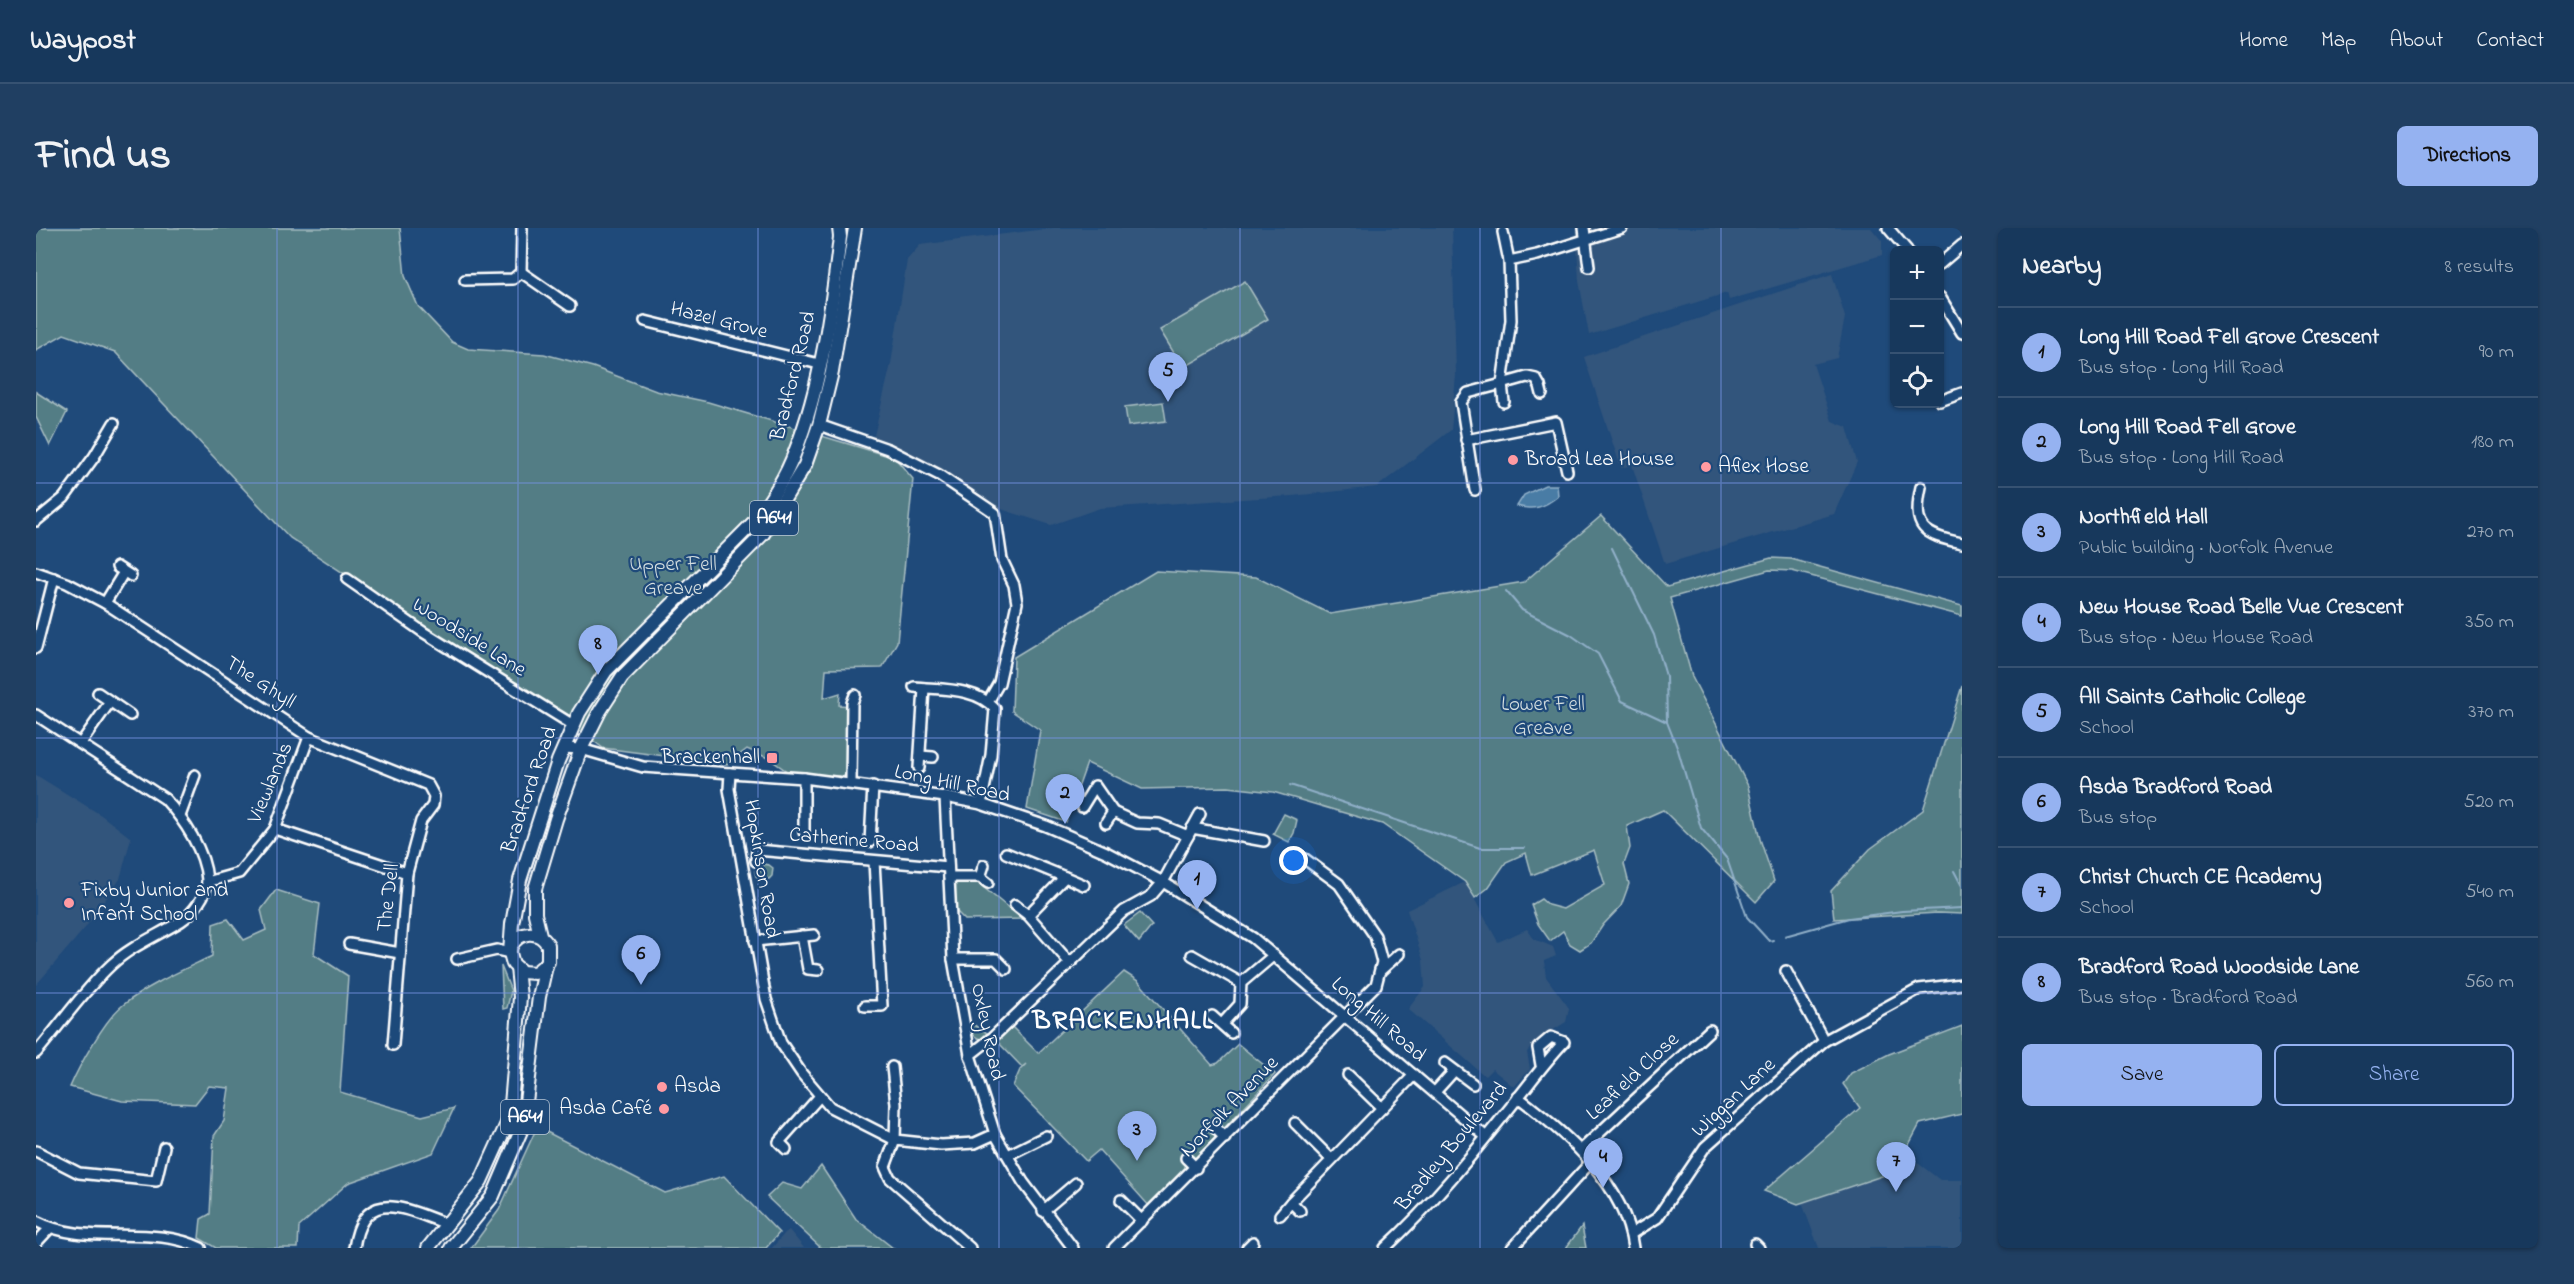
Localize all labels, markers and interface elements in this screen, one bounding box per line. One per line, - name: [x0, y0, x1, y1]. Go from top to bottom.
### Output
- text: Waypost: [30, 21, 136, 62]
- text: Home: [2239, 26, 2288, 56]
- text: Map: [2321, 26, 2356, 56]
- text: About: [2389, 26, 2443, 56]
- text: Contact: [2476, 26, 2544, 56]
- text: Find us: [36, 126, 171, 187]
- button: Directions: [2397, 126, 2538, 186]
- map controls: [1890, 246, 1944, 408]
- button: +: [1890, 246, 1944, 300]
- text: Nearby: [2022, 248, 2101, 286]
- text: 8 results: [2445, 253, 2514, 282]
- street label: Hazel Grove: [667, 294, 771, 348]
- button: −: [1890, 300, 1944, 354]
- street label: Bradford Road: [763, 308, 825, 445]
- text: Long Hill Road Fell Grove Crescent: [2079, 322, 2379, 354]
- text: 1: [2038, 338, 2045, 367]
- text: 90 m: [2479, 338, 2514, 367]
- pin: 5: [1148, 352, 1188, 402]
- button: locate: [1890, 354, 1944, 408]
- text: Bus stop · Long Hill Road: [2079, 354, 2284, 383]
- text: Long Hill Road Fell Grove: [2079, 412, 2296, 444]
- text: 2: [2037, 428, 2046, 457]
- text: 180 m: [2471, 428, 2514, 457]
- text: Bus stop · Long Hill Road: [2079, 444, 2284, 473]
- place label: Broad Lea House: [1524, 445, 1674, 475]
- place label: Aflex Hose: [1718, 452, 1809, 482]
- marker: Broad Lea House: [1506, 453, 1520, 467]
- marker: Aflex Hose: [1699, 460, 1713, 474]
- road number: A641: [750, 501, 798, 535]
- text: Northfield Hall: [2079, 502, 2208, 534]
- text: 3: [2037, 518, 2046, 547]
- text: 270 m: [2467, 518, 2514, 547]
- text: Public building · Norfolk Avenue: [2079, 534, 2333, 563]
- park label: Upper Fell Greave: [629, 550, 717, 604]
- street label: Woodside Lane: [406, 591, 532, 685]
- text: New House Road Belle Vue Crescent: [2079, 592, 2404, 624]
- text: 4: [2037, 608, 2046, 637]
- text: 350 m: [2465, 608, 2514, 637]
- text: Bus stop · New House Road: [2079, 624, 2313, 653]
- pin: 8: [578, 626, 618, 675]
- street label: The Ghyll: [218, 649, 301, 719]
- text: All Saints Catholic College: [2079, 682, 2306, 714]
- park label: Lower Fell Greave: [1501, 690, 1585, 744]
- text: 5: [2036, 698, 2047, 727]
- text: 370 m: [2468, 698, 2514, 727]
- text: School: [2079, 714, 2134, 743]
- street label: Bradford Road: [494, 722, 566, 858]
- street label: Viewlands: [240, 738, 301, 829]
- place label: Brackenhall: [660, 743, 760, 773]
- marker: Brackenhall: [765, 751, 779, 765]
- street label: Long Hill Road: [891, 757, 1013, 813]
- text: Asda Bradford Road: [2079, 772, 2272, 804]
- pin: 2: [1046, 774, 1084, 824]
- text: 6: [2037, 788, 2046, 817]
- text: 520 m: [2463, 788, 2514, 817]
- street label: Hopkinson Road: [735, 797, 787, 941]
- text: Bus stop: [2079, 804, 2157, 833]
- street label: Catherine Road: [788, 820, 920, 862]
- your location: [1279, 846, 1308, 875]
- pin: 1: [1178, 860, 1216, 910]
- street label: The Dell: [370, 862, 408, 934]
- text: Christ Church CE Academy: [2079, 862, 2322, 894]
- place label: Fixby Junior and Infant School: [80, 876, 229, 930]
- text: 7: [2037, 878, 2046, 907]
- text: 540 m: [2465, 878, 2514, 907]
- text: School: [2079, 894, 2134, 923]
- marker: Fixby Junior and Infant School: [62, 896, 76, 910]
- pin: 6: [622, 936, 660, 985]
- text: Bradford Road Woodside Lane: [2079, 952, 2359, 984]
- text: 8: [2038, 968, 2045, 997]
- text: 560 m: [2465, 968, 2514, 997]
- street label: Long Hill Road: [1322, 970, 1432, 1072]
- street label: Oxley Road: [960, 981, 1012, 1084]
- text: Bus stop · Bradford Road: [2079, 984, 2298, 1013]
- district label: BRACKENHALL: [1030, 1002, 1214, 1041]
- street label: Leafield Close: [1580, 1025, 1687, 1128]
- button: Save: [2022, 1044, 2262, 1106]
- button: Share: [2274, 1044, 2514, 1106]
- street label: Norfolk Avenue: [1174, 1049, 1287, 1165]
- street label: Wiggan Lane: [1685, 1051, 1785, 1147]
- place label: Asda: [674, 1072, 721, 1102]
- street label: Bradley Boulevard: [1388, 1075, 1517, 1220]
- marker: Asda: [655, 1080, 669, 1094]
- place label: Asda Café: [559, 1094, 653, 1124]
- road number: A641: [501, 1100, 549, 1134]
- marker: Asda Café: [657, 1102, 671, 1116]
- pin: 3: [1118, 1112, 1156, 1161]
- pin: 4: [1584, 1138, 1622, 1188]
- pin: 7: [1876, 1142, 1916, 1192]

